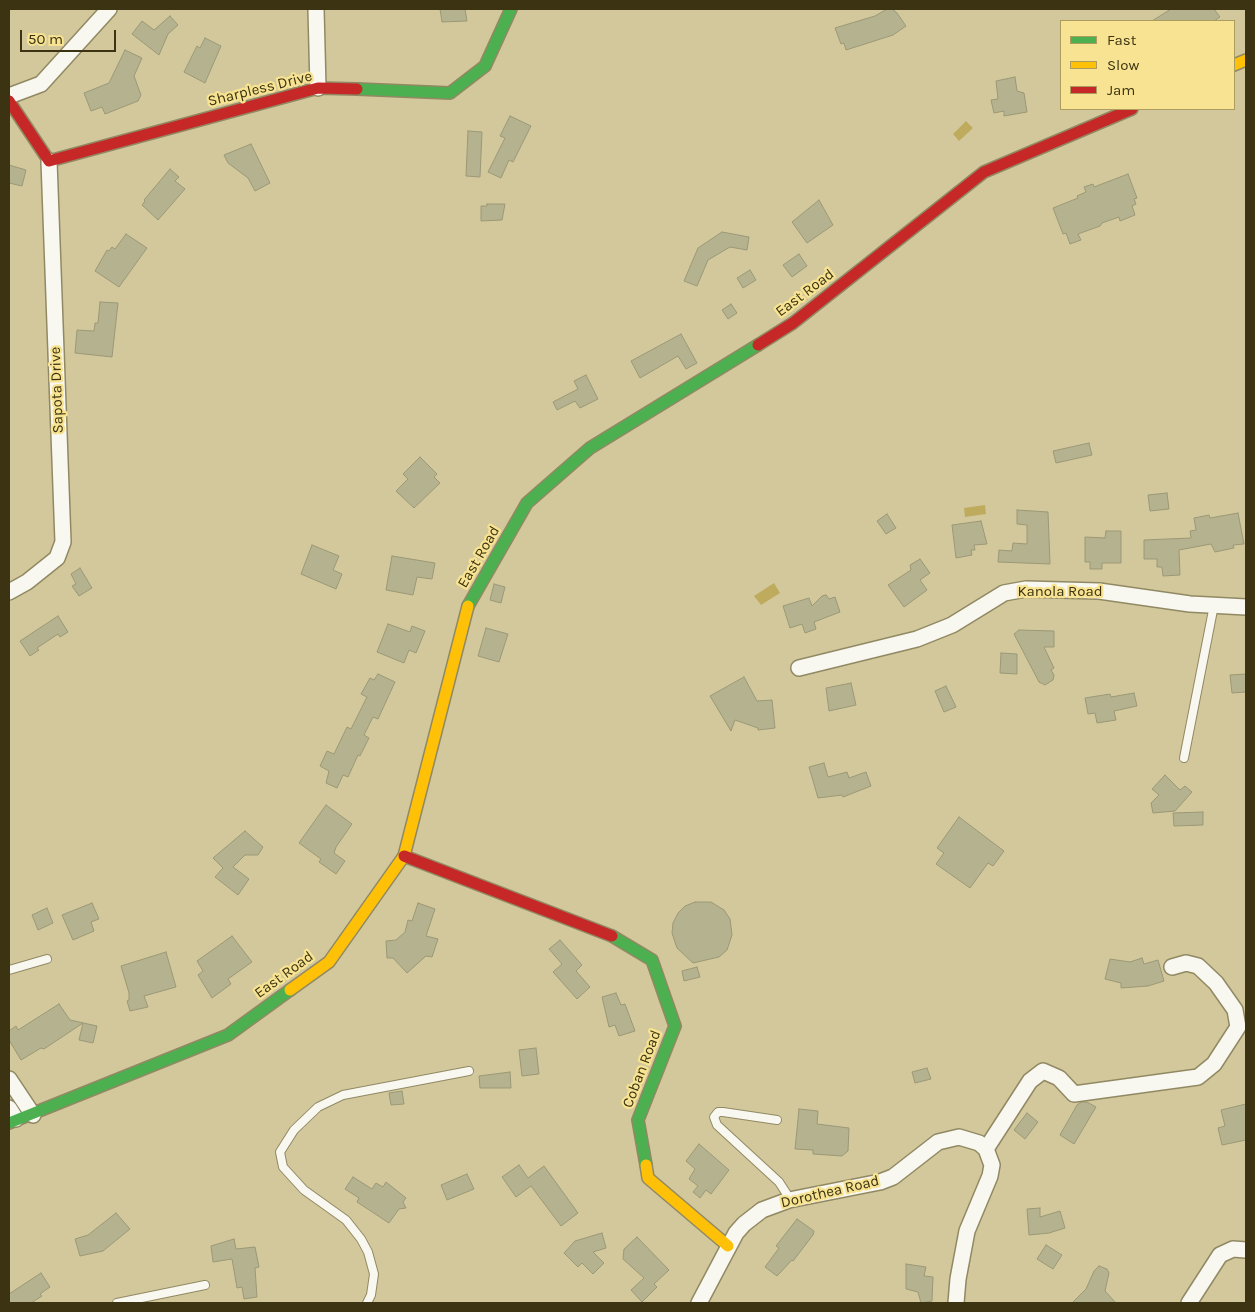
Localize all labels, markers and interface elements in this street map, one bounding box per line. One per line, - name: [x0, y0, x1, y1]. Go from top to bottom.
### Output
- scale bar: [22, 20, 119, 52]
- legend: [1060, 20, 1235, 110]
- text: 50 m: [28, 30, 63, 48]
- text: Fast: [1107, 31, 1136, 49]
- text: Slow: [1107, 56, 1139, 74]
- street label: Sharpless Drive: [206, 67, 314, 111]
- text: Jam: [1107, 81, 1135, 99]
- street label: East Road: [772, 265, 838, 321]
- street label: Sapota Drive: [46, 346, 68, 434]
- street label: East Road: [454, 523, 504, 591]
- street label: Kanola Road: [1017, 583, 1103, 601]
- street label: East Road: [251, 948, 317, 1002]
- street label: Coban Road: [619, 1028, 665, 1110]
- street label: Dorothea Road: [779, 1172, 881, 1212]

